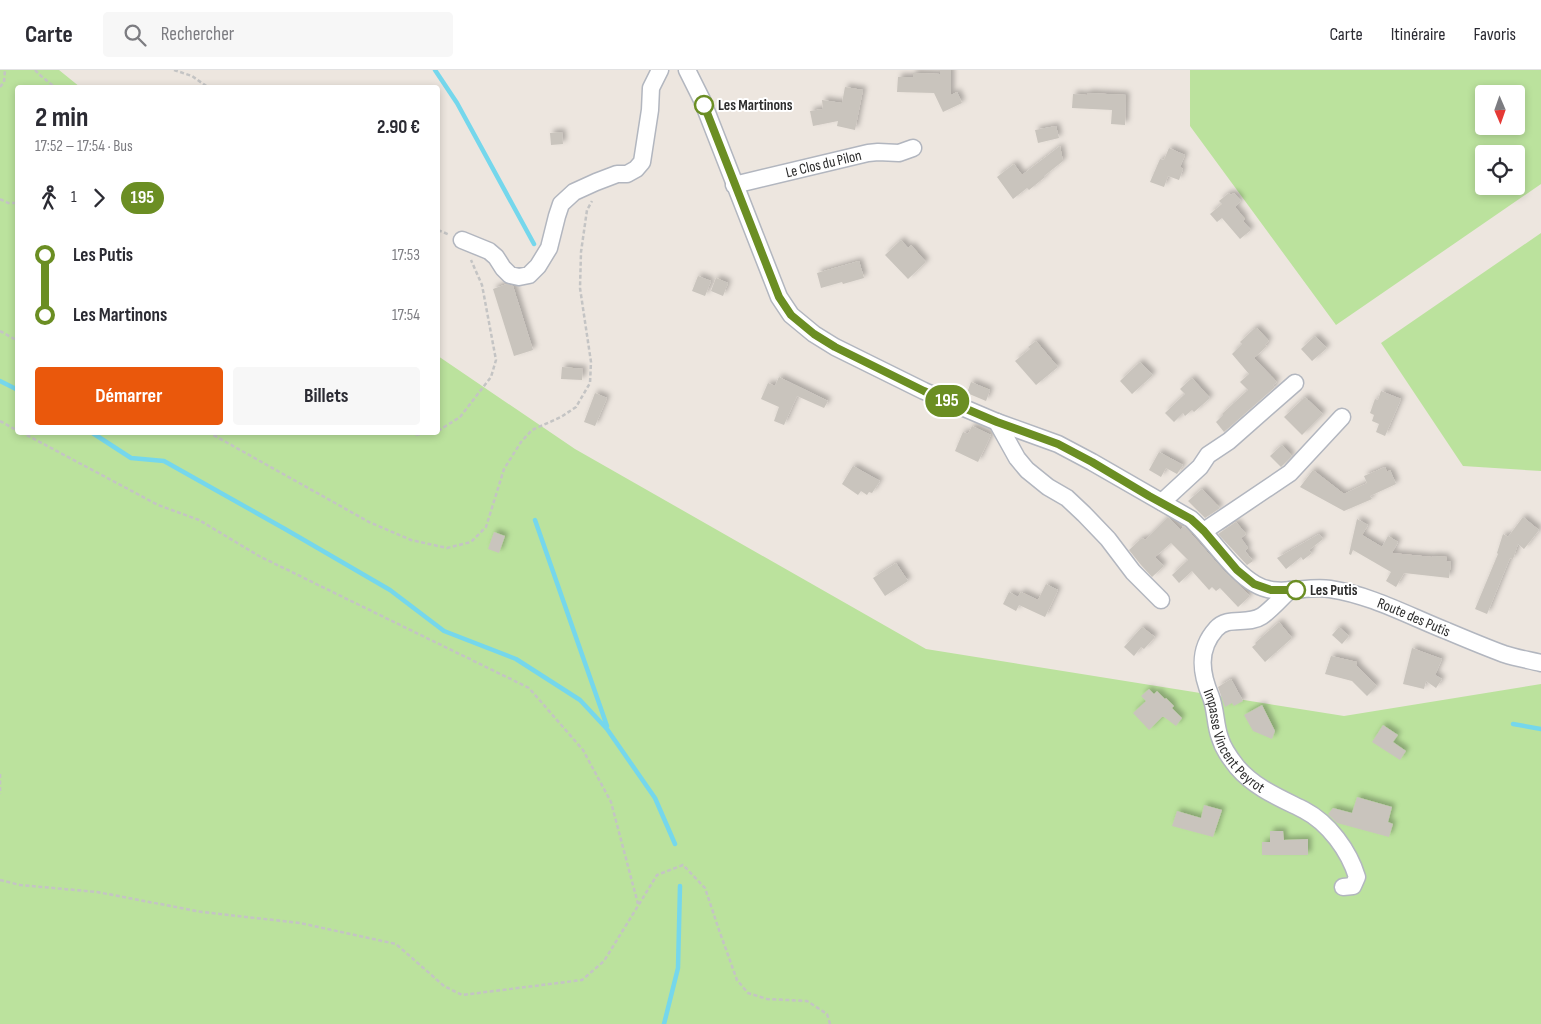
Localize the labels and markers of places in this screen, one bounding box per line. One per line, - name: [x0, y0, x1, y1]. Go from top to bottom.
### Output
- marker: Les Martinons: [694, 95, 714, 115]
- place label: Les Martinons: [718, 96, 793, 115]
- marker: Les Putis: [1286, 580, 1306, 600]
- place label: Les Putis: [1310, 581, 1358, 600]

